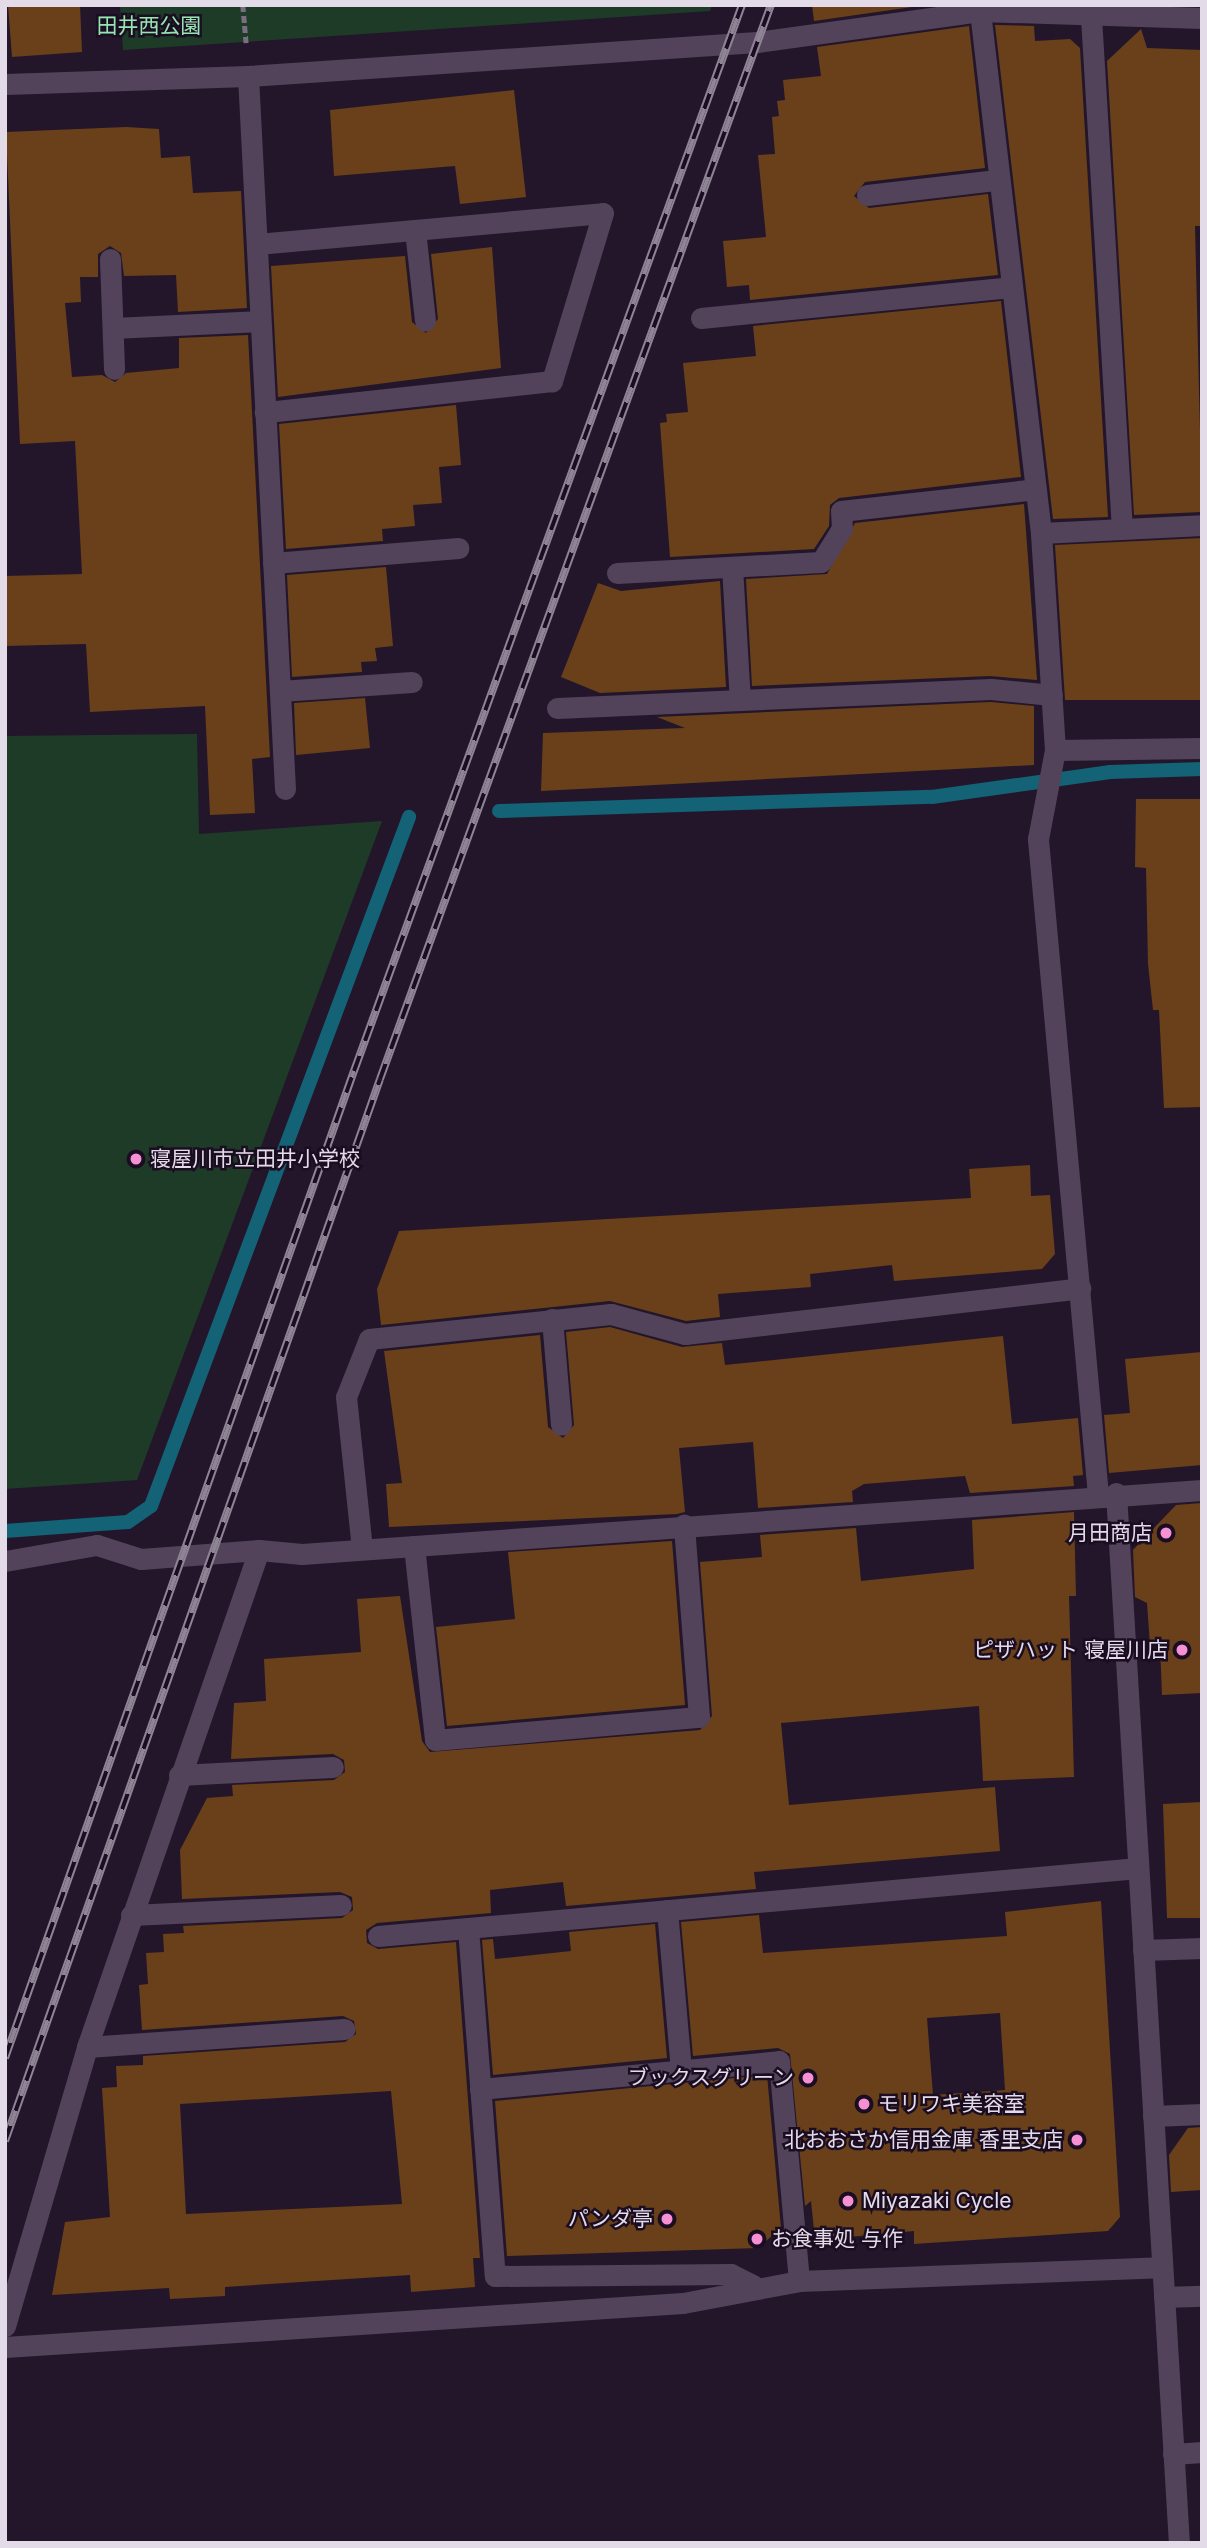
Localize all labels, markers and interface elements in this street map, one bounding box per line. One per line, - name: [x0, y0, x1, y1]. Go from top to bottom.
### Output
- park label: 田井西公園: [97, 13, 201, 39]
- place label: 寝屋川市立田井小学校: [150, 1146, 360, 1172]
- marker: 寝屋川市立田井小学校: [128, 1151, 144, 1167]
- place label: 月田商店: [1068, 1520, 1152, 1546]
- marker: 月田商店: [1158, 1525, 1174, 1541]
- place label: ピザハット 寝屋川店: [973, 1637, 1168, 1663]
- marker: ピザハット 寝屋川店: [1174, 1642, 1190, 1658]
- place label: ブックスグリーン: [626, 2065, 794, 2091]
- marker: ブックスグリーン: [800, 2070, 816, 2086]
- place label: モリワキ美容室: [878, 2091, 1025, 2117]
- marker: モリワキ美容室: [856, 2096, 872, 2112]
- place label: 北おおさか信用金庫 香里支店: [784, 2127, 1063, 2153]
- marker: 北おおさか信用金庫 香里支店: [1069, 2132, 1085, 2148]
- place label: Miyazaki Cycle: [862, 2188, 1012, 2214]
- marker: Miyazaki Cycle: [840, 2193, 856, 2209]
- place label: パンダ亭: [569, 2206, 653, 2232]
- marker: パンダ亭: [659, 2211, 675, 2227]
- place label: お食事処 与作: [771, 2226, 903, 2252]
- marker: お食事処 与作: [749, 2231, 765, 2247]

